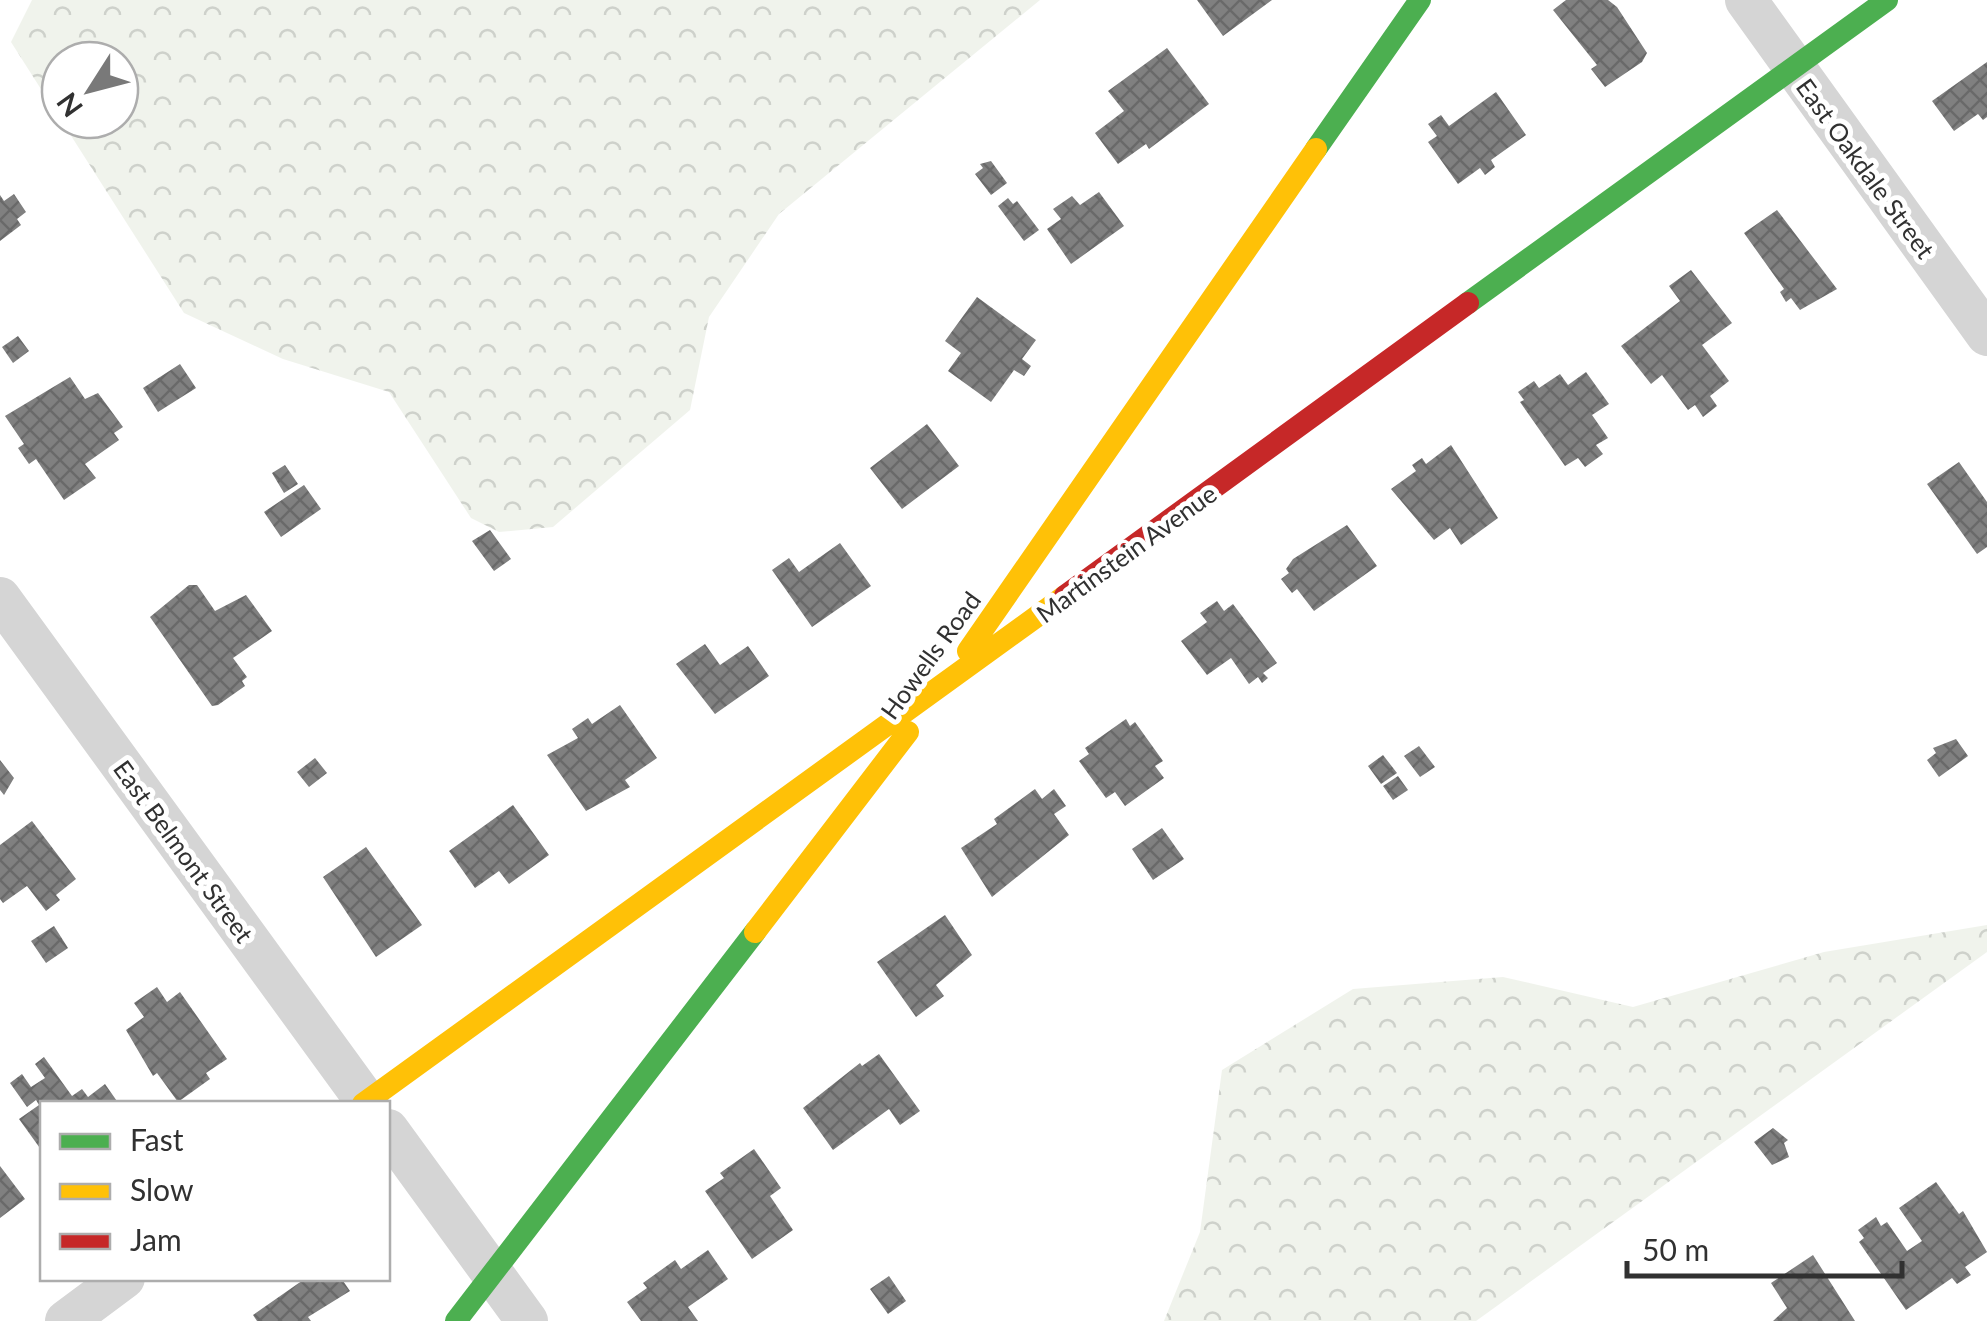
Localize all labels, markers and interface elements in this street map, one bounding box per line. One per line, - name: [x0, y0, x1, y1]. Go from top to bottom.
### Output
- north arrow: [40, 40, 140, 140]
- street label: East Oakdale Street: [1791, 72, 1941, 264]
- text: N: [49, 87, 89, 124]
- street label: Martinstein Avenue: [1030, 478, 1222, 628]
- street label: Howells Road: [874, 586, 986, 724]
- street label: East Belmont Street: [108, 754, 260, 948]
- legend: [40, 1101, 390, 1281]
- text: Fast: [130, 1121, 184, 1157]
- text: Slow: [130, 1171, 194, 1207]
- scale bar: [1627, 1216, 1902, 1278]
- text: Jam: [130, 1221, 182, 1257]
- text: 50 m: [1642, 1231, 1709, 1267]

